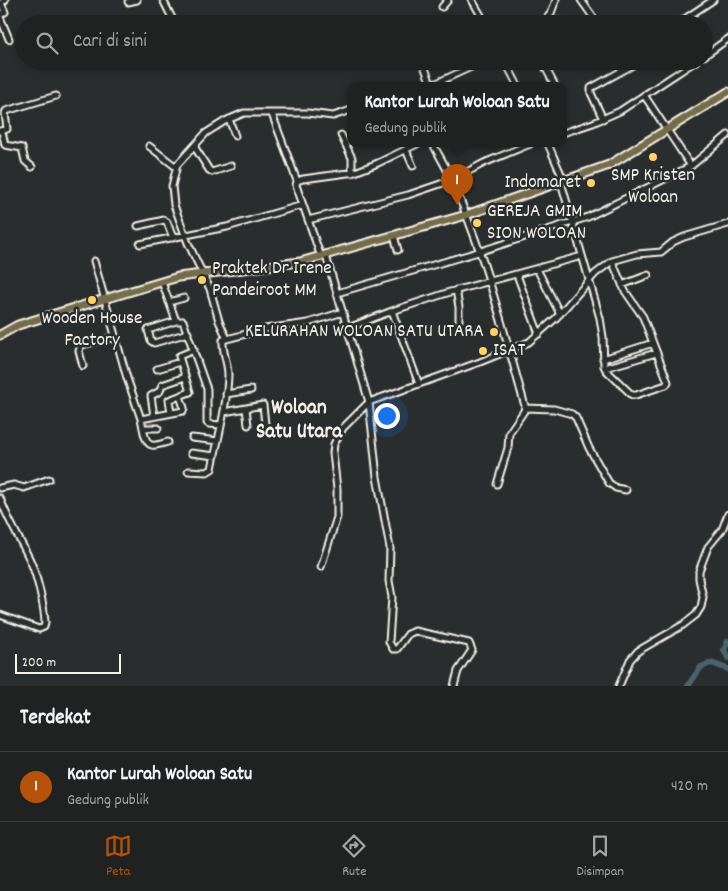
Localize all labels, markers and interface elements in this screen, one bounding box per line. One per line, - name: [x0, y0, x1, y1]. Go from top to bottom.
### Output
- search box: [15, 15, 713, 70]
- icon: search: [33, 29, 61, 57]
- text: Cari di sini: [73, 29, 147, 56]
- popup: [347, 82, 567, 147]
- text: Kantor Lurah Woloan Satu: [364, 90, 550, 117]
- text: Gedung publik: [364, 117, 447, 140]
- marker: SMP Kristen Woloan: [647, 151, 659, 163]
- place label: SMP Kristen Woloan: [611, 163, 695, 212]
- pin: 1: [441, 164, 473, 205]
- place label: Indomaret: [505, 170, 581, 197]
- marker: Indomaret: [585, 177, 597, 189]
- place label: GEREJA GMIM SION WOLOAN: [487, 199, 586, 248]
- marker: GEREJA GMIM SION WOLOAN: [471, 217, 483, 229]
- place label: Praktek Dr Irene Pandeiroot MM: [212, 256, 332, 305]
- marker: Praktek Dr Irene Pandeiroot MM: [196, 274, 208, 286]
- marker: Wooden House Factory: [86, 294, 98, 306]
- place label: Wooden House Factory: [42, 306, 142, 355]
- place label: KELURAHAN WOLOAN SATU UTARA: [245, 319, 484, 346]
- marker: KELURAHAN WOLOAN SATU UTARA: [488, 326, 500, 338]
- place label: ISAT: [493, 338, 526, 365]
- marker: ISAT: [477, 345, 489, 357]
- district label: Woloan Satu Utara: [256, 394, 343, 448]
- your location: [374, 403, 400, 429]
- scale bar: [15, 651, 121, 674]
- text: 200 m: [22, 653, 56, 673]
- text: Terdekat: [20, 704, 91, 734]
- text: Kantor Lurah Woloan Satu: [67, 762, 252, 789]
- text: 1: [34, 775, 38, 798]
- text: 420 m: [671, 775, 708, 798]
- text: Gedung publik: [67, 789, 149, 812]
- tab: Peta: [104, 832, 132, 882]
- tab: Rute: [340, 832, 368, 882]
- tab: Disimpan: [577, 832, 624, 882]

